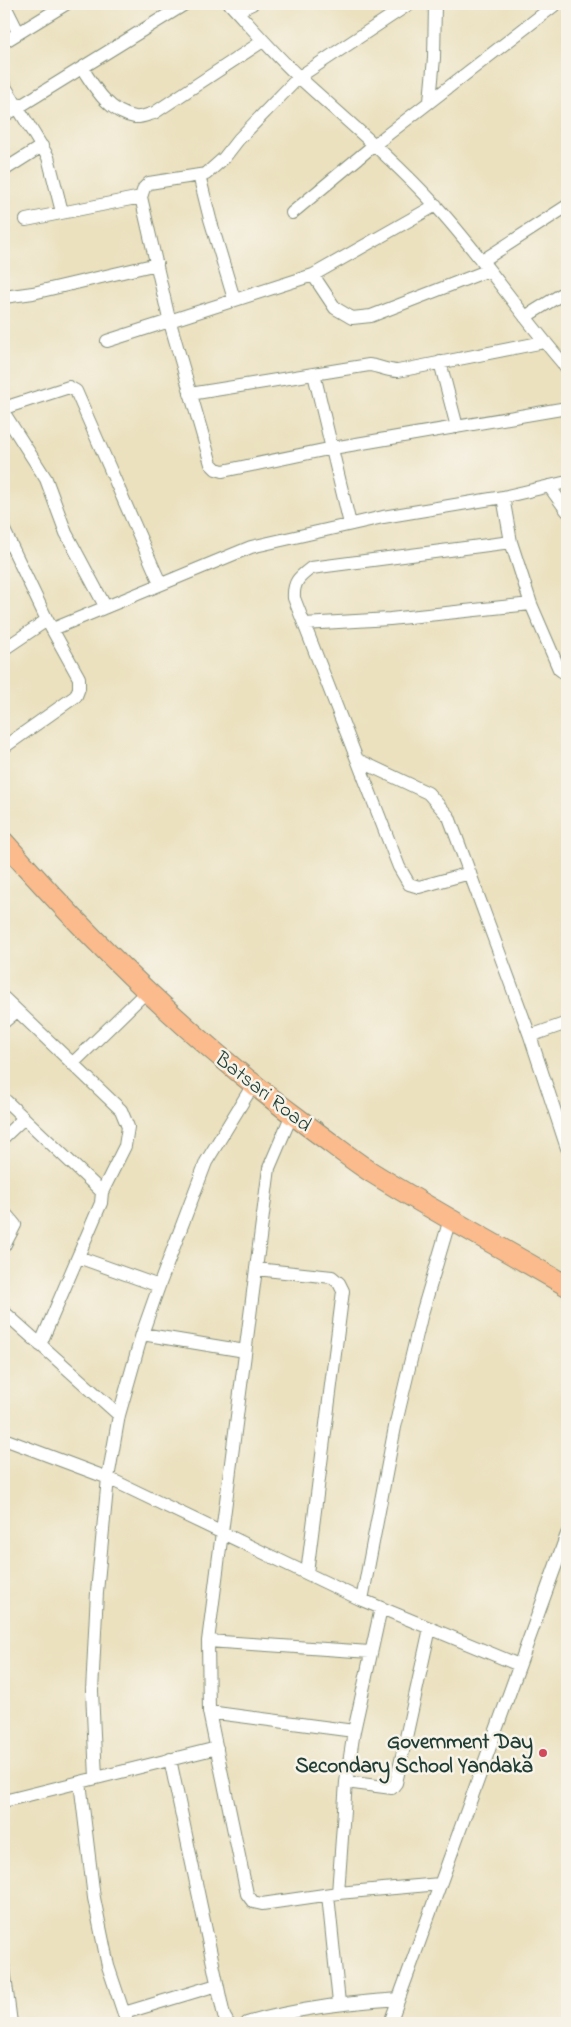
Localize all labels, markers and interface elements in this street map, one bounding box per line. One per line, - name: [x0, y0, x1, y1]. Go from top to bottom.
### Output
- street label: Batsari Road: [207, 1044, 318, 1140]
- place label: Government Day Secondary School Yandaka: [295, 1728, 533, 1784]
- marker: Government Day Secondary School Yandaka: [537, 1747, 549, 1759]

